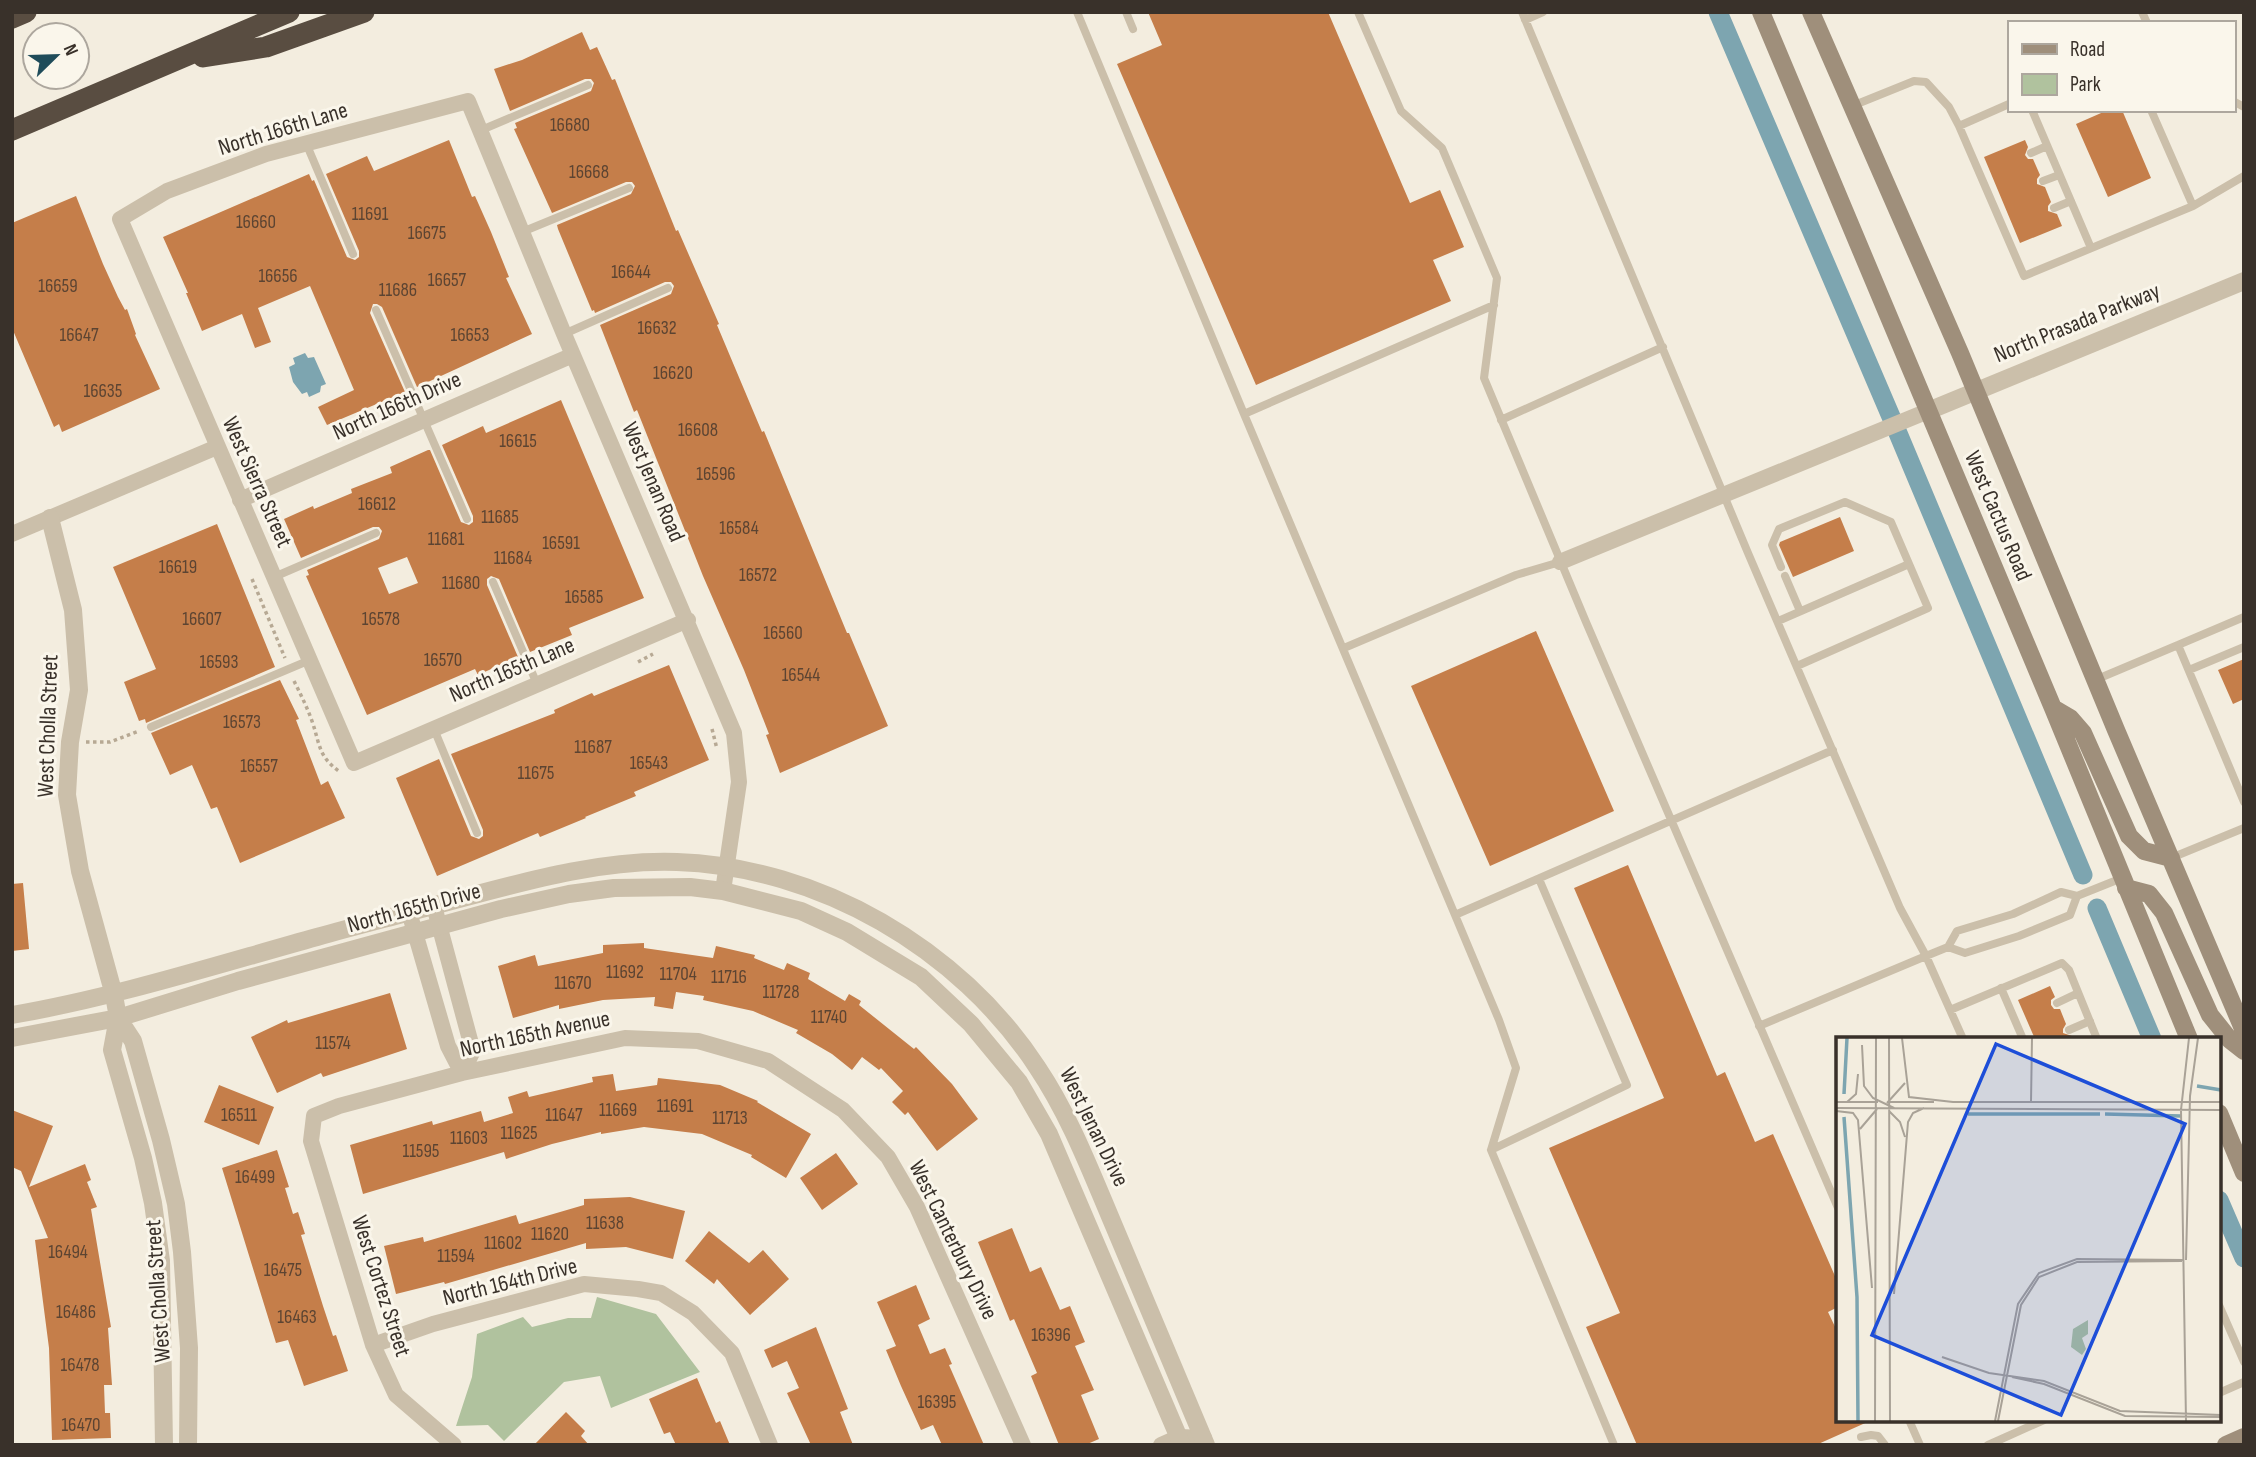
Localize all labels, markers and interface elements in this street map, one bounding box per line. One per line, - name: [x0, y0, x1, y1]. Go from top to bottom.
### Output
- north arrow: [21, 21, 91, 91]
- legend: [2008, 21, 2235, 112]
- text: Road: [2070, 37, 2105, 62]
- text: N: [58, 41, 83, 59]
- text: Park: [2070, 72, 2101, 97]
- street label: North 166th Lane: [215, 96, 351, 162]
- house number: 16680: [550, 114, 590, 137]
- house number: 16668: [569, 161, 609, 184]
- house number: 11691: [352, 203, 389, 226]
- house number: 16660: [236, 211, 276, 234]
- house number: 16675: [408, 222, 446, 245]
- house number: 16644: [611, 261, 651, 284]
- house number: 16656: [258, 265, 298, 288]
- house number: 16657: [428, 269, 467, 292]
- house number: 16659: [38, 275, 78, 298]
- street label: North Prasada Parkway: [1990, 277, 2164, 369]
- house number: 11686: [379, 279, 417, 302]
- house number: 16632: [637, 317, 677, 340]
- house number: 16647: [59, 324, 99, 347]
- house number: 16653: [451, 324, 489, 347]
- house number: 16620: [653, 362, 693, 385]
- street label: North 166th Drive: [328, 365, 466, 447]
- house number: 16635: [84, 380, 122, 403]
- street label: West Sierra Street: [216, 412, 298, 552]
- street label: West Jenan Road: [615, 418, 691, 546]
- house number: 16608: [678, 419, 718, 442]
- house number: 16615: [499, 430, 537, 453]
- street label: West Cactus Road: [1958, 447, 2038, 585]
- house number: 16596: [696, 463, 736, 486]
- house number: 16612: [358, 493, 396, 516]
- house number: 11685: [481, 506, 519, 529]
- house number: 16584: [719, 517, 759, 540]
- house number: 11681: [428, 528, 465, 551]
- house number: 16591: [542, 532, 580, 555]
- house number: 11684: [494, 547, 532, 570]
- house number: 16619: [159, 556, 197, 579]
- house number: 16572: [739, 564, 777, 587]
- house number: 11680: [442, 572, 480, 595]
- house number: 16585: [565, 586, 603, 609]
- house number: 16607: [182, 608, 222, 631]
- house number: 16578: [362, 608, 400, 631]
- house number: 16560: [763, 622, 803, 645]
- street label: North 165th Lane: [445, 631, 579, 709]
- house number: 16570: [424, 649, 462, 672]
- house number: 16593: [200, 651, 239, 674]
- street label: West Cholla Street: [32, 654, 64, 798]
- house number: 16544: [782, 664, 820, 687]
- house number: 16573: [223, 711, 261, 734]
- house number: 11687: [574, 736, 612, 759]
- house number: 16543: [630, 752, 668, 775]
- house number: 16557: [240, 755, 278, 778]
- house number: 11675: [518, 762, 554, 785]
- street label: North 165th Drive: [344, 877, 484, 939]
- house number: 11692: [606, 961, 644, 984]
- house number: 11704: [659, 963, 697, 986]
- house number: 11716: [711, 966, 747, 989]
- house number: 11670: [554, 972, 592, 995]
- house number: 11728: [763, 981, 800, 1004]
- street label: North 165th Avenue: [457, 1004, 613, 1064]
- house number: 11740: [811, 1006, 847, 1029]
- house number: 11574: [315, 1032, 351, 1055]
- inset map: [1836, 1037, 2221, 1422]
- street label: West Jenan Drive: [1053, 1063, 1135, 1191]
- house number: 11691: [657, 1095, 694, 1118]
- house number: 11669: [599, 1099, 637, 1122]
- house number: 16511: [221, 1104, 257, 1127]
- house number: 11647: [545, 1104, 583, 1127]
- house number: 11713: [712, 1107, 748, 1130]
- house number: 11625: [500, 1122, 538, 1145]
- house number: 11603: [450, 1127, 488, 1150]
- house number: 11595: [403, 1140, 439, 1163]
- street label: West Canterbury Drive: [902, 1156, 1004, 1324]
- house number: 16499: [235, 1166, 275, 1189]
- street label: West Cortez Street: [345, 1212, 417, 1360]
- house number: 11638: [586, 1212, 624, 1235]
- street label: West Cholla Street: [139, 1219, 177, 1363]
- house number: 11620: [531, 1223, 569, 1246]
- house number: 11602: [484, 1232, 522, 1255]
- house number: 16494: [48, 1241, 88, 1264]
- house number: 11594: [437, 1245, 475, 1268]
- street label: North 164th Drive: [440, 1252, 580, 1312]
- house number: 16475: [264, 1259, 302, 1282]
- house number: 16486: [56, 1301, 96, 1324]
- house number: 16463: [277, 1306, 317, 1329]
- house number: 16396: [1031, 1324, 1071, 1347]
- house number: 16478: [61, 1354, 99, 1377]
- house number: 16395: [918, 1391, 956, 1414]
- house number: 16470: [61, 1414, 101, 1437]

